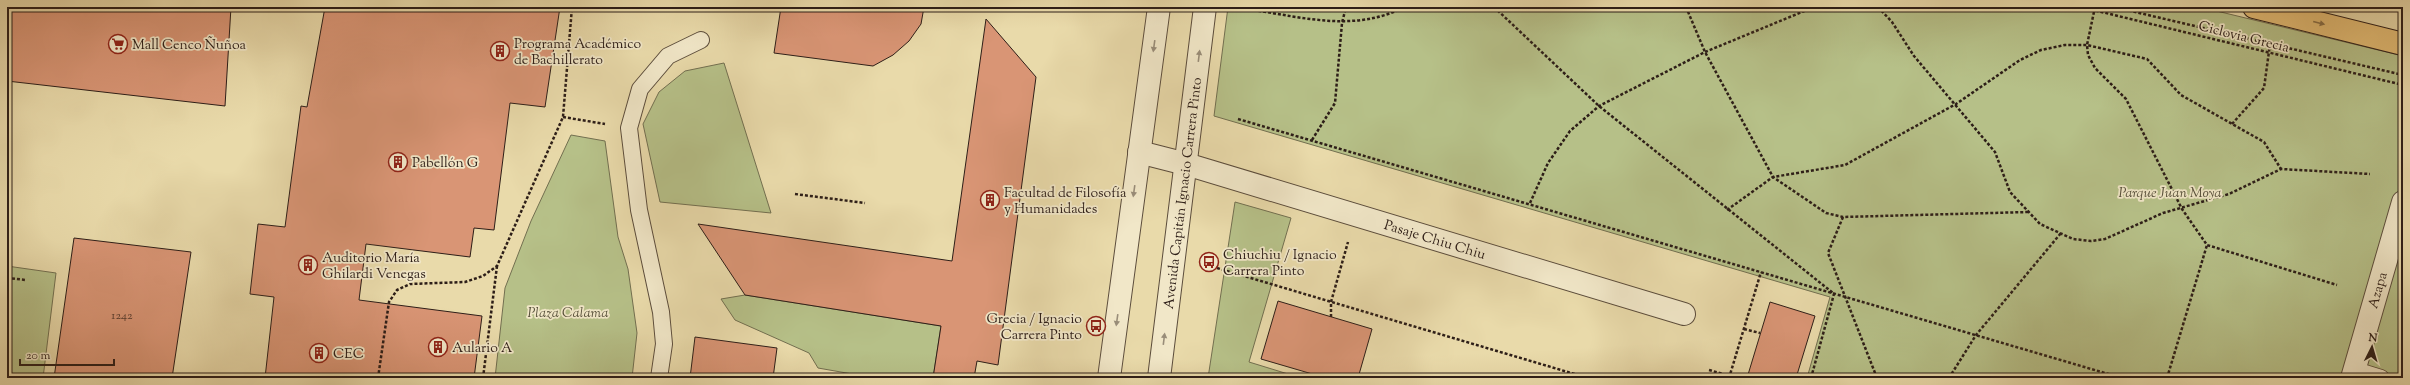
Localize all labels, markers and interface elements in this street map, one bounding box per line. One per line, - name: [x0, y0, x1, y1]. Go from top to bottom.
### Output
- street label: Ciclovia Grecia: [2196, 17, 2292, 59]
- one-way arrow: [2313, 20, 2325, 26]
- supermarket icon: Mall Cenco Ñuñoa: [107, 33, 129, 55]
- place label: Programa Académico de Bachillerato: [514, 35, 642, 71]
- place label: Mall Cenco Ñuñoa: [132, 36, 247, 56]
- building icon: Programa Académico de Bachillerato: [489, 40, 511, 62]
- one-way arrow: [1151, 40, 1157, 52]
- one-way arrow: [1196, 50, 1202, 62]
- street label: Avenida Capitán Ignacio Carrera Pinto: [1160, 76, 1208, 310]
- building icon: Pabellón G: [387, 151, 409, 173]
- place label: Pabellón G: [412, 154, 479, 174]
- place label: Facultad de Filosofía y Humanidades: [1004, 184, 1127, 220]
- park label: Parque Juan Moya: [2118, 184, 2222, 204]
- one-way arrow: [1131, 185, 1137, 197]
- building icon: Facultad de Filosofía y Humanidades: [979, 189, 1001, 211]
- street label: Pasaje Chiu Chiu: [1381, 216, 1488, 266]
- place label: Chiuchiu / Ignacio Carrera Pinto: [1223, 246, 1337, 282]
- place label: Auditorio María Ghilardi Venegas: [322, 249, 426, 285]
- bus stop icon: Chiuchiu / Ignacio Carrera Pinto: [1198, 251, 1220, 273]
- building icon: Auditorio María Ghilardi Venegas: [297, 254, 319, 276]
- street label: Azapa: [2364, 269, 2394, 311]
- park label: Plaza Calama: [528, 304, 608, 324]
- house number: 1242: [111, 307, 133, 325]
- place label: Grecia / Ignacio Carrera Pinto: [986, 310, 1082, 346]
- one-way arrow: [1114, 313, 1120, 326]
- bus stop icon: Grecia / Ignacio Carrera Pinto: [1085, 315, 1107, 337]
- north arrow: [2352, 327, 2392, 367]
- text: N: [2367, 330, 2378, 346]
- one-way arrow: [1161, 333, 1167, 345]
- building icon: Aulario A: [427, 336, 449, 358]
- place label: Aulario A: [452, 339, 513, 359]
- scale bar: [20, 341, 114, 367]
- building icon: CEC: [308, 342, 330, 364]
- place label: CEC: [333, 345, 364, 365]
- text: 20 m: [26, 347, 51, 365]

